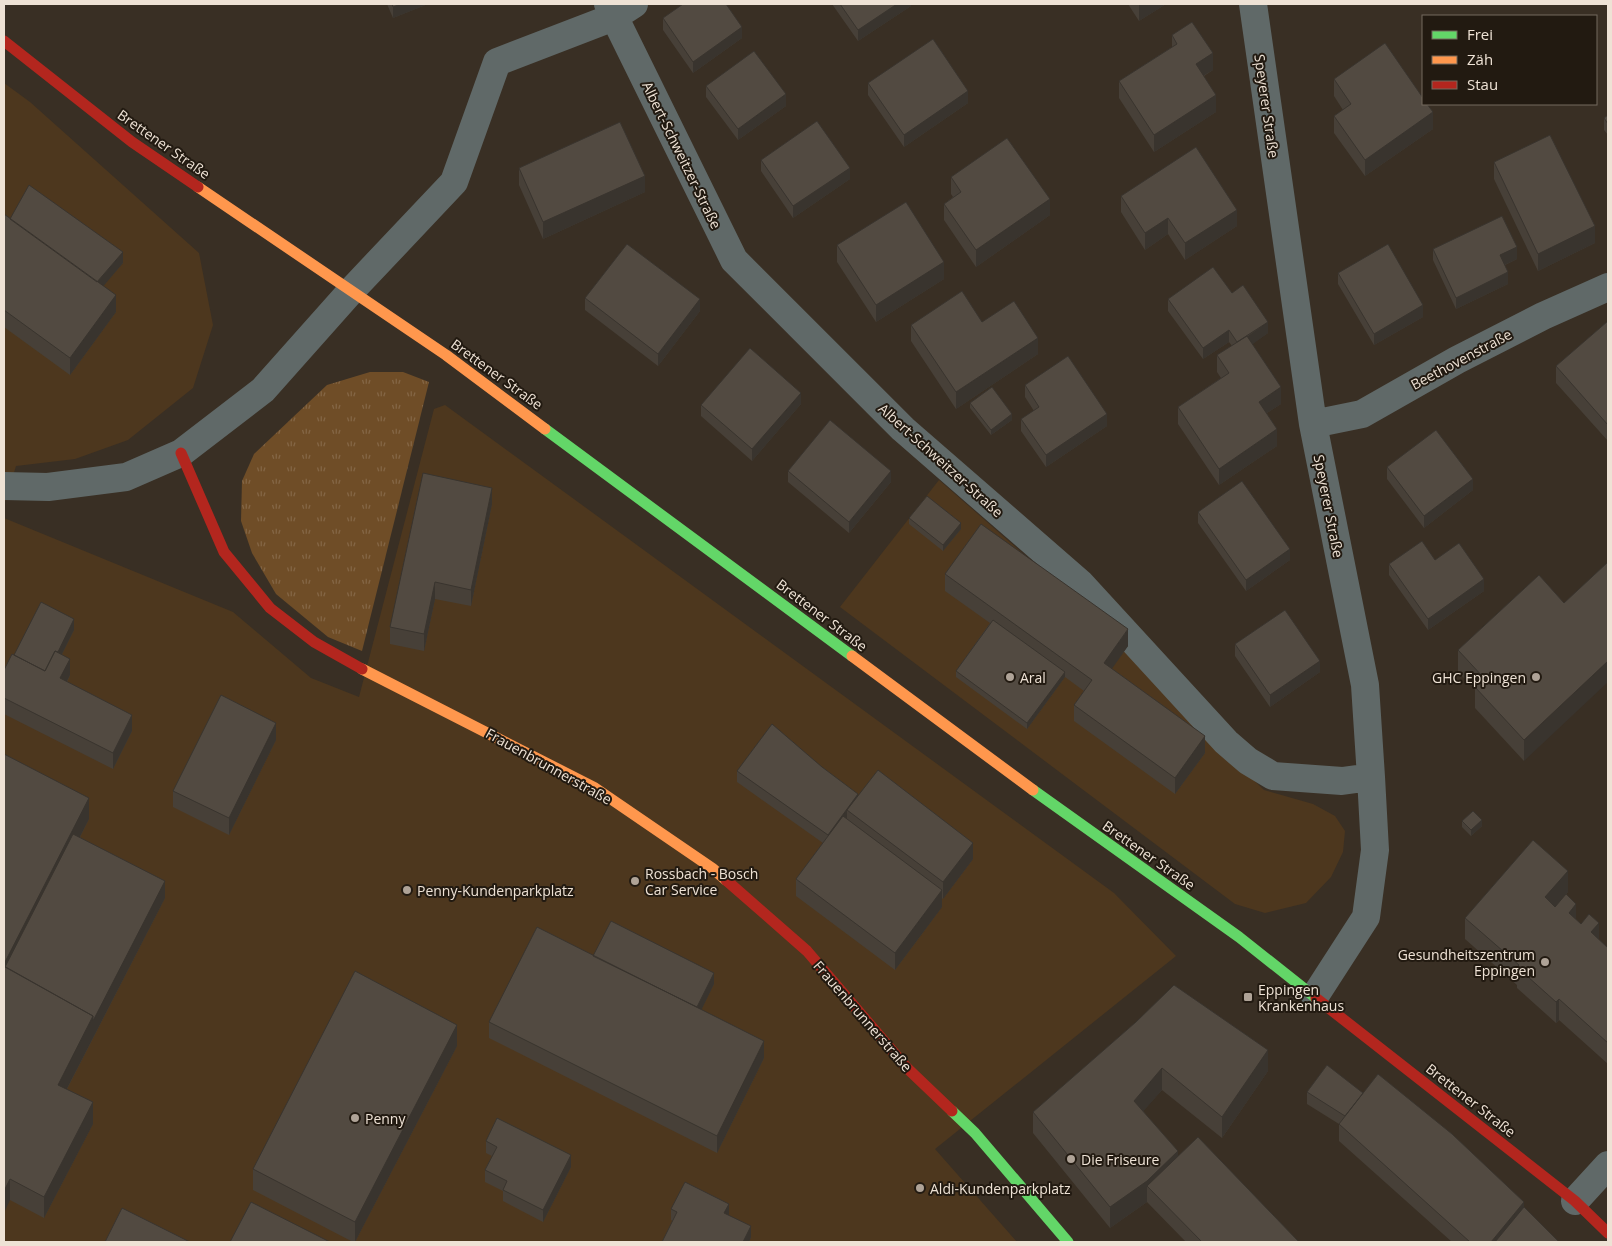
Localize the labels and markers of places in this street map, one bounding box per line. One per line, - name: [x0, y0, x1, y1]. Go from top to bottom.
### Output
- place label: Aral: [1020, 668, 1046, 687]
- place label: GHC Eppingen: [1432, 668, 1526, 687]
- marker: Aral: [1004, 671, 1016, 683]
- marker: GHC Eppingen: [1530, 671, 1542, 683]
- place label: Rossbach - Bosch Car Service: [645, 864, 758, 899]
- marker: Rossbach - Bosch Car Service: [629, 875, 641, 887]
- place label: Penny-Kundenparkplatz: [417, 881, 574, 900]
- marker: Penny-Kundenparkplatz: [401, 884, 413, 896]
- place label: Gesundheitszentrum Eppingen: [1398, 945, 1535, 980]
- marker: Gesundheitszentrum Eppingen: [1539, 956, 1551, 968]
- place label: Eppingen Krankenhaus: [1258, 980, 1344, 1015]
- marker: Eppingen Krankenhaus: [1242, 991, 1254, 1003]
- place label: Penny: [365, 1109, 406, 1128]
- marker: Penny: [349, 1112, 361, 1124]
- place label: Die Friseure: [1081, 1150, 1160, 1169]
- marker: Die Friseure: [1065, 1153, 1077, 1165]
- place label: Aldi-Kundenparkplatz: [930, 1179, 1071, 1198]
- marker: Aldi-Kundenparkplatz: [914, 1182, 926, 1194]

